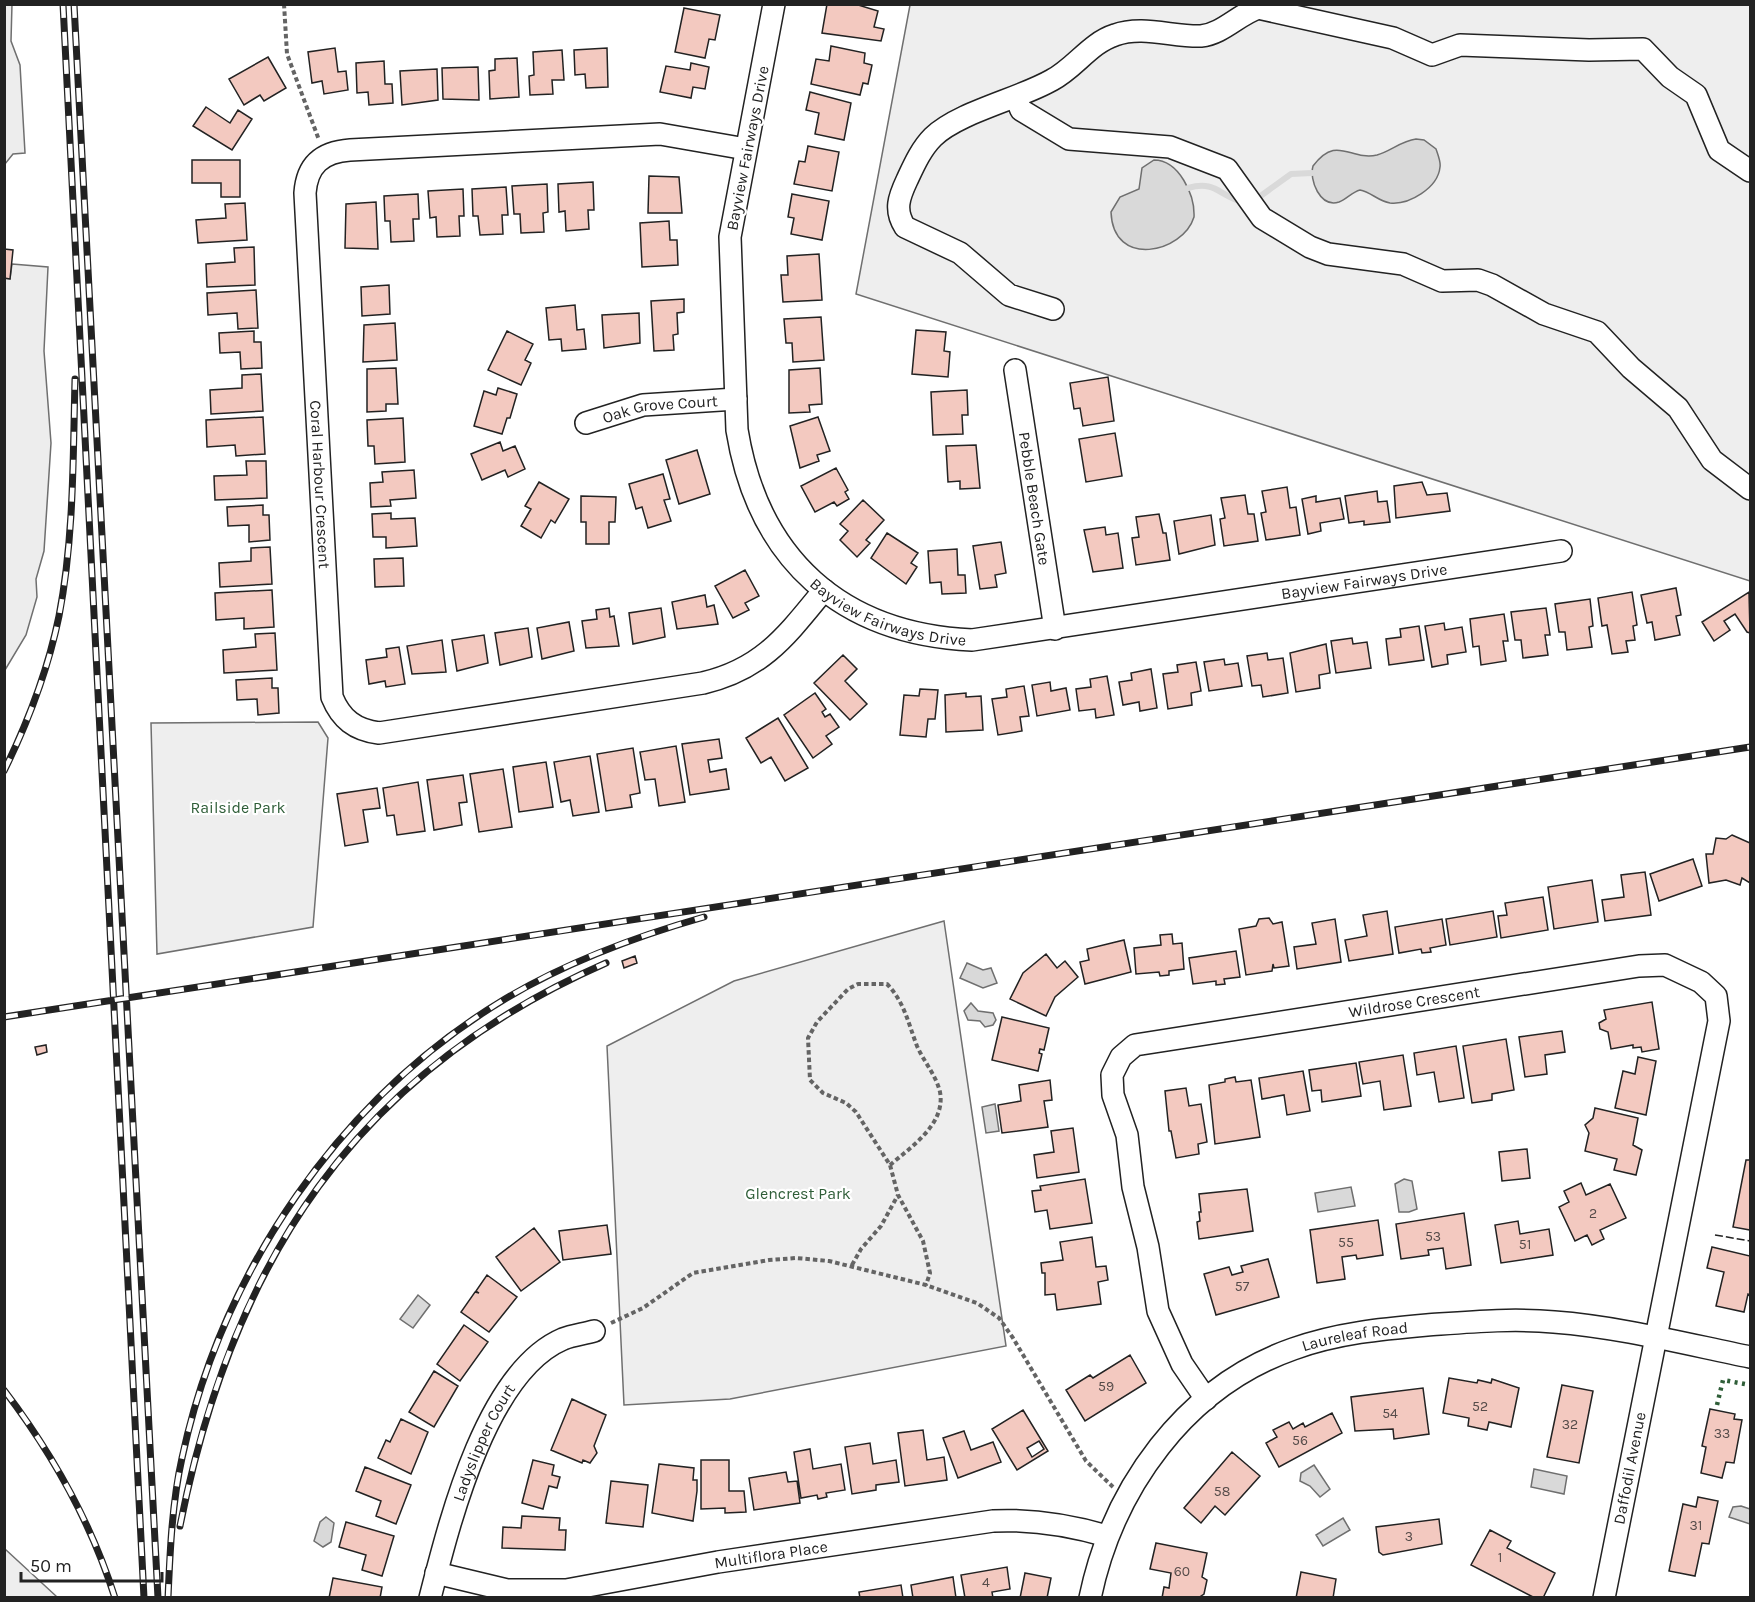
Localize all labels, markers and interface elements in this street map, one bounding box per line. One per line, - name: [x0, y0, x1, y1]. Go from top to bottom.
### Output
- street label: Bayview Fairways Drive: [722, 64, 773, 232]
- street label: Oak Grove Court: [600, 391, 718, 427]
- street label: Coral Harbour Crescent: [306, 400, 334, 569]
- street label: Pebble Beach Gate: [1015, 431, 1054, 567]
- street label: Bayview Fairways Drive: [1280, 559, 1448, 603]
- street label: Bayview Fairways Drive: [806, 574, 967, 650]
- park label: Railside Park: [191, 798, 286, 817]
- street label: Wildrose Crescent: [1347, 982, 1481, 1021]
- park label: Glencrest Park: [745, 1184, 851, 1203]
- house number: 2: [1589, 1205, 1597, 1222]
- house number: 53: [1425, 1228, 1441, 1245]
- house number: 55: [1338, 1234, 1354, 1251]
- house number: 51: [1519, 1236, 1531, 1253]
- house number: 57: [1235, 1278, 1250, 1295]
- street label: Laureleaf Road: [1299, 1318, 1409, 1355]
- house number: 59: [1098, 1378, 1114, 1395]
- street label: Ladyslipper Court: [449, 1380, 519, 1504]
- house number: 52: [1472, 1398, 1488, 1415]
- house number: 54: [1382, 1405, 1398, 1422]
- street label: Daffodil Avenue: [1609, 1410, 1650, 1526]
- house number: 32: [1562, 1416, 1578, 1433]
- house number: 33: [1714, 1425, 1730, 1442]
- house number: 56: [1292, 1432, 1308, 1449]
- house number: 58: [1214, 1483, 1230, 1500]
- house number: 31: [1690, 1517, 1702, 1534]
- house number: 3: [1405, 1528, 1413, 1545]
- street label: Multiflora Place: [713, 1537, 829, 1572]
- scale bar: [21, 1545, 162, 1583]
- house number: 1: [1498, 1549, 1502, 1566]
- text: 50 m: [30, 1555, 72, 1577]
- house number: 60: [1174, 1563, 1190, 1580]
- house number: 4: [982, 1574, 990, 1591]

